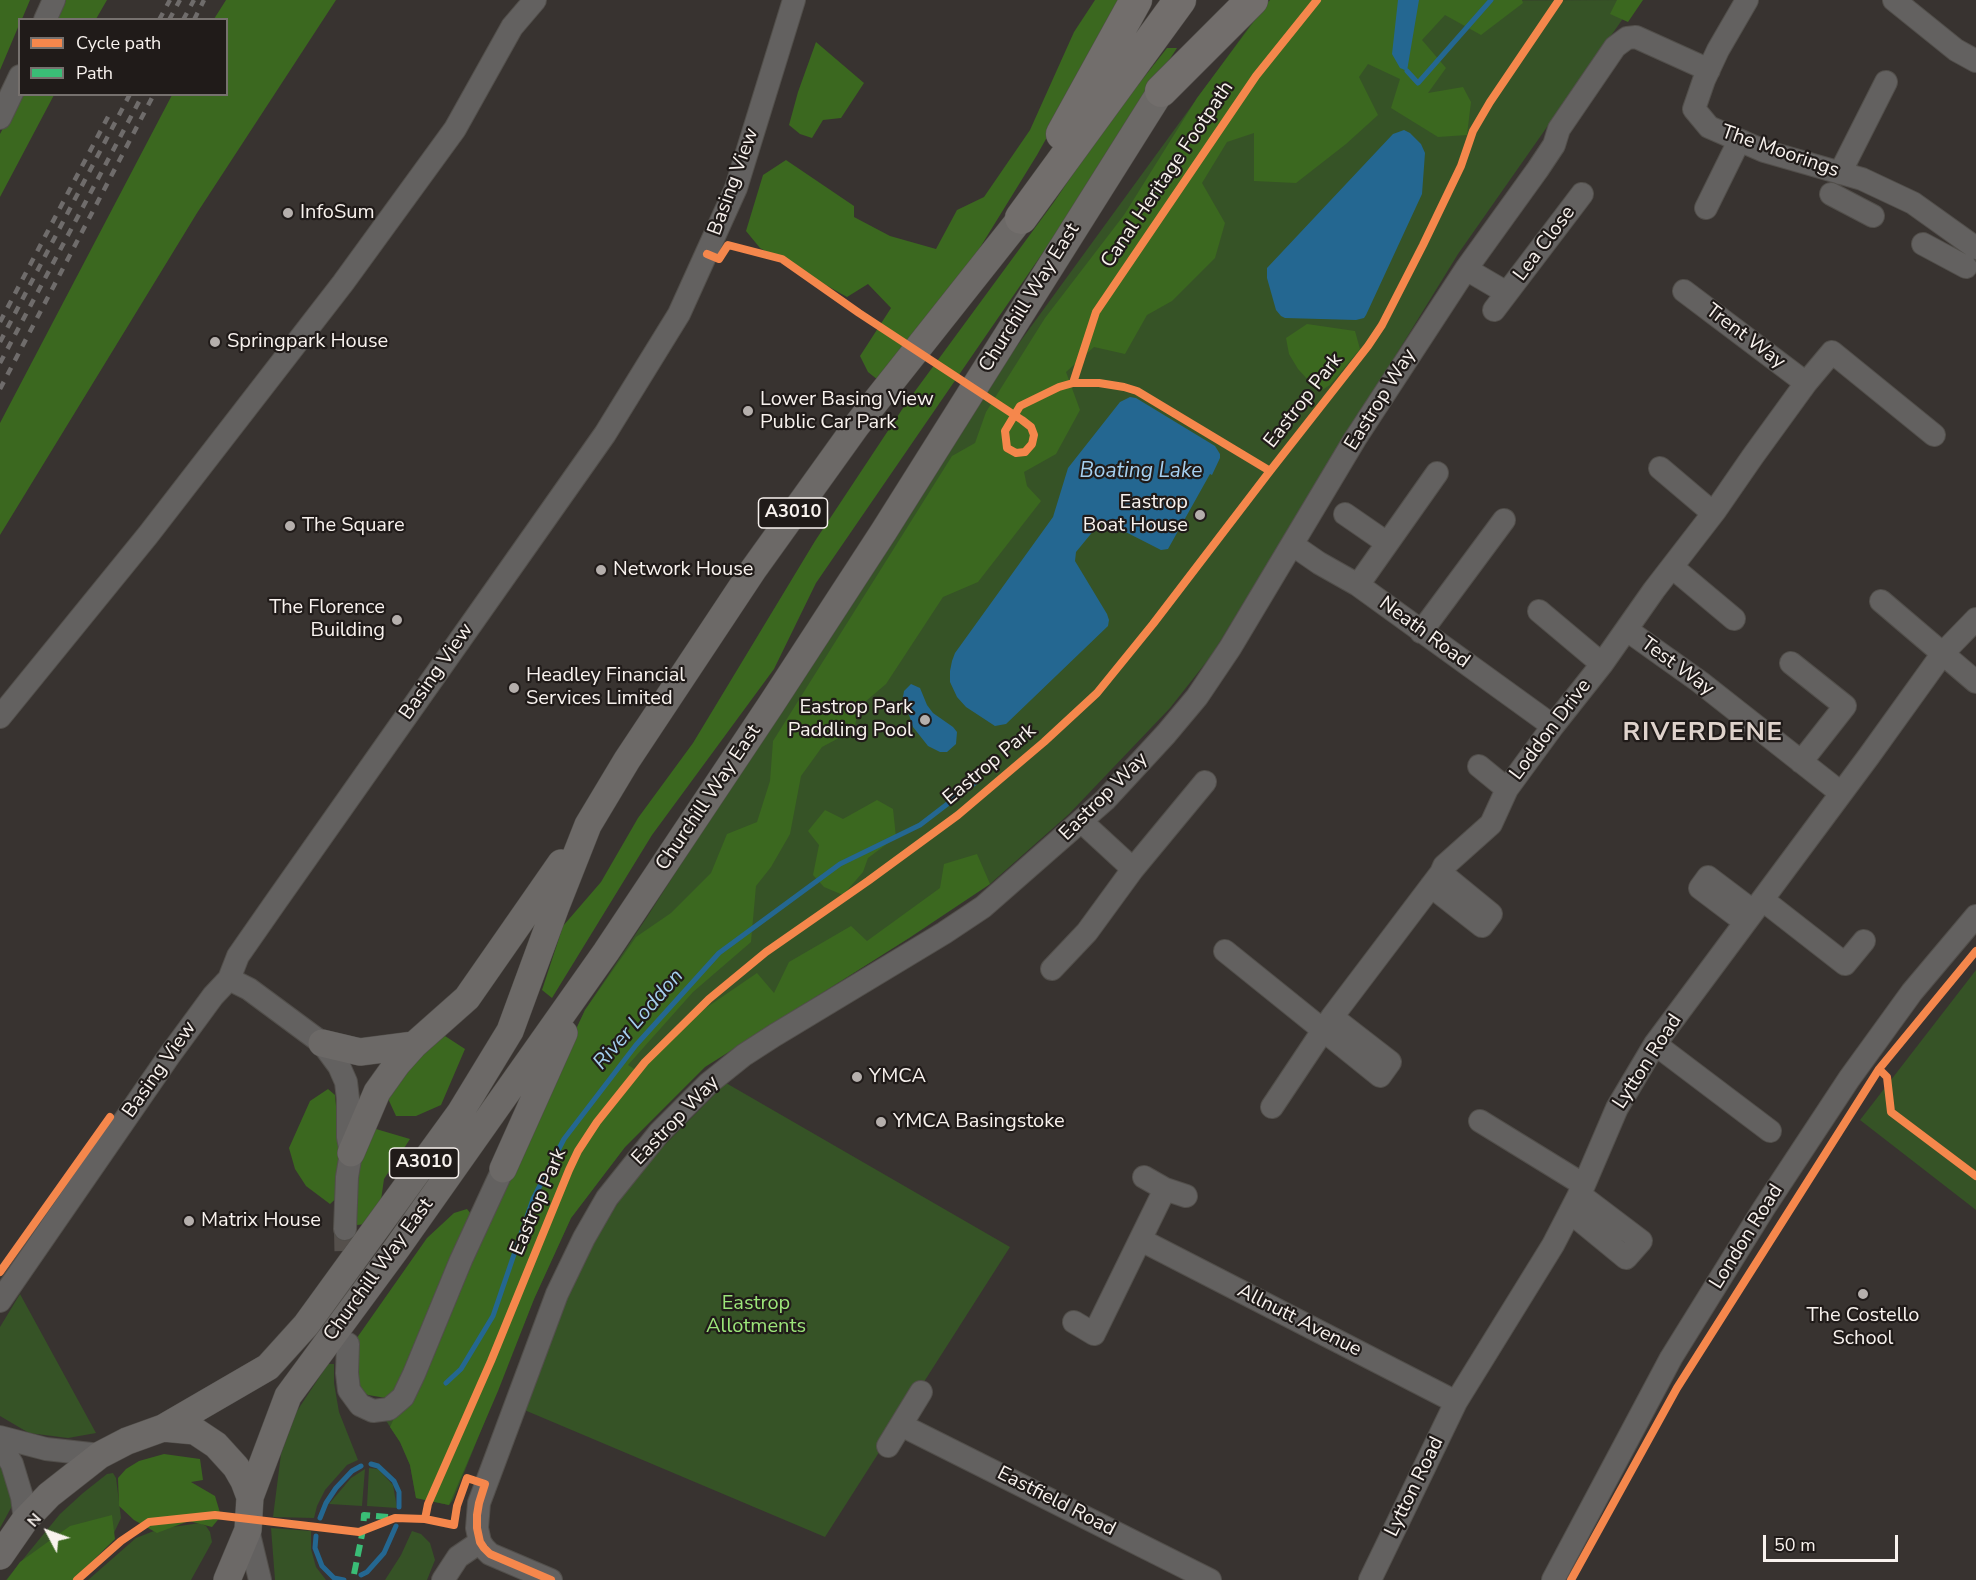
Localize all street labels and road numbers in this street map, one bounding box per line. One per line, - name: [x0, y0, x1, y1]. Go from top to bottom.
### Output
- street label: Canal Heritage Footpath: [1097, 77, 1239, 273]
- street label: The Moorings: [1718, 121, 1842, 183]
- street label: Basing View: [704, 125, 764, 239]
- street label: Lea Close: [1509, 202, 1581, 286]
- street label: Churchill Way East: [975, 219, 1085, 377]
- street label: Trent Way: [1701, 299, 1789, 375]
- street label: Eastrop Way: [1340, 345, 1422, 455]
- street label: Eastrop Park: [1260, 349, 1348, 453]
- road number: A3010: [758, 498, 828, 528]
- street label: Neath Road: [1374, 592, 1474, 674]
- street label: Basing View: [395, 619, 479, 725]
- street label: Test Way: [1636, 632, 1718, 702]
- street label: Loddon Drive: [1505, 675, 1597, 785]
- street label: Eastrop Park: [939, 719, 1041, 811]
- street label: Churchill Way East: [651, 721, 767, 875]
- street label: Eastrop Way: [1055, 748, 1153, 846]
- street label: Lytton Road: [1608, 1010, 1688, 1114]
- street label: Basing View: [118, 1017, 202, 1123]
- street label: Eastrop Way: [627, 1071, 725, 1171]
- street label: Eastrop Park: [506, 1145, 572, 1259]
- road number: A3010: [390, 1148, 458, 1178]
- street label: London Road: [1705, 1180, 1789, 1294]
- street label: Churchill Way East: [319, 1194, 439, 1346]
- street label: Allnutt Avenue: [1233, 1279, 1365, 1363]
- street label: Lytton Road: [1380, 1433, 1450, 1541]
- street label: Eastfield Road: [993, 1462, 1119, 1542]

